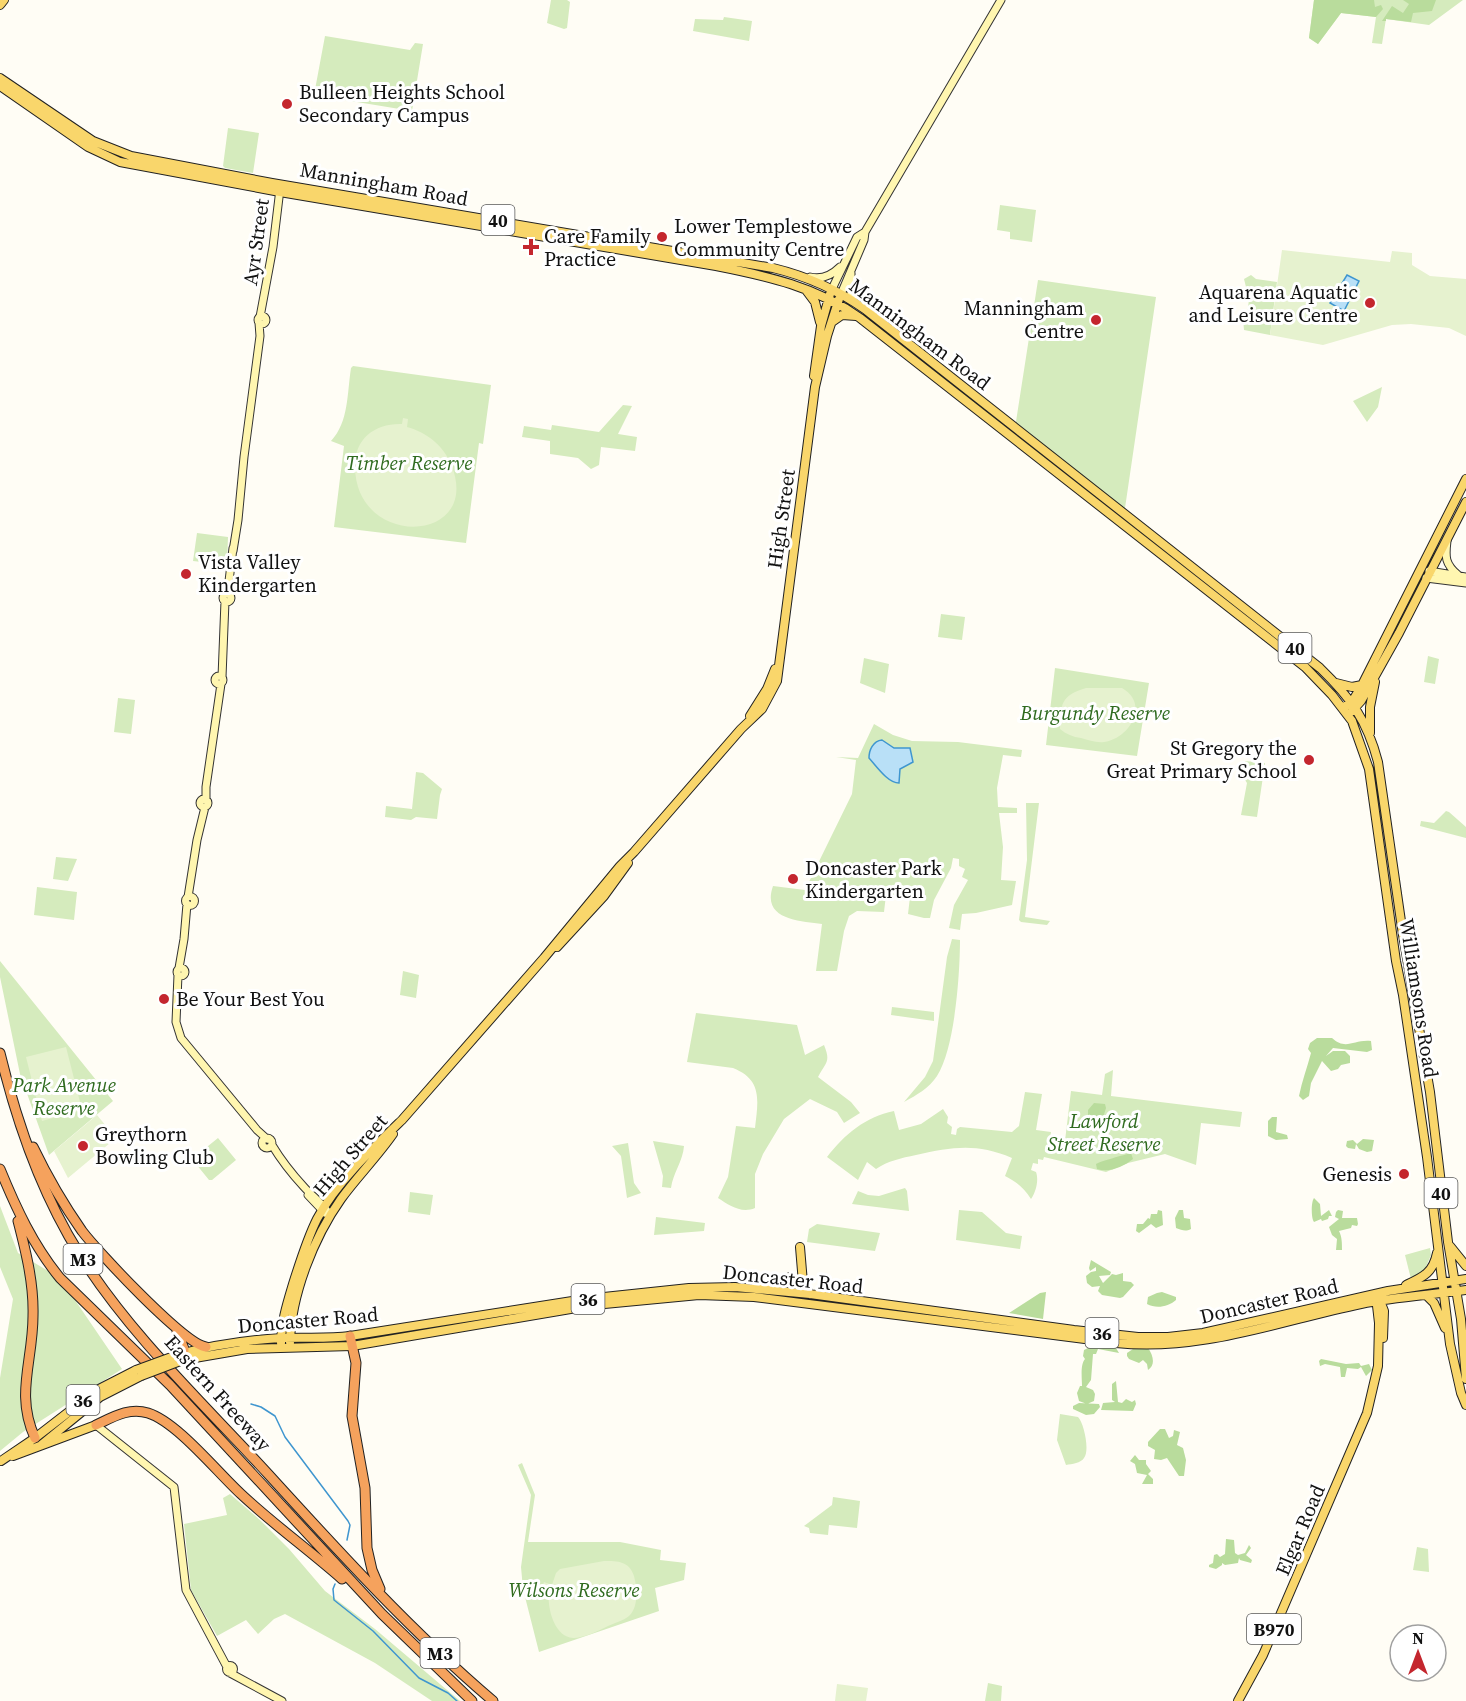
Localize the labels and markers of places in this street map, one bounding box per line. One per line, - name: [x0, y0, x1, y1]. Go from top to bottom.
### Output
- place label: Bulleen Heights School Secondary Campus: [299, 78, 505, 129]
- marker: Bulleen Heights School Secondary Campus: [280, 97, 294, 111]
- place label: Lower Templestowe Community Centre: [674, 212, 852, 263]
- place label: Care Family Practice: [544, 222, 651, 273]
- marker: Lower Templestowe Community Centre: [655, 230, 669, 244]
- marker: Care Family Practice: [522, 238, 540, 256]
- place label: Aquarena Aquatic and Leisure Centre: [1188, 278, 1358, 329]
- place label: Manningham Centre: [964, 294, 1084, 345]
- marker: Aquarena Aquatic and Leisure Centre: [1363, 296, 1377, 310]
- marker: Manningham Centre: [1089, 313, 1103, 327]
- place label: Vista Valley Kindergarten: [198, 548, 317, 599]
- marker: Vista Valley Kindergarten: [179, 567, 193, 581]
- place label: St Gregory the Great Primary School: [1107, 734, 1297, 785]
- marker: St Gregory the Great Primary School: [1302, 753, 1316, 767]
- place label: Doncaster Park Kindergarten: [805, 854, 942, 905]
- marker: Doncaster Park Kindergarten: [786, 872, 800, 886]
- place label: Be Your Best You: [176, 985, 325, 1013]
- marker: Be Your Best You: [157, 992, 171, 1006]
- place label: Greythorn Bowling Club: [95, 1120, 214, 1171]
- marker: Greythorn Bowling Club: [76, 1139, 90, 1153]
- place label: Genesis: [1323, 1160, 1392, 1188]
- marker: Genesis: [1397, 1167, 1411, 1181]

